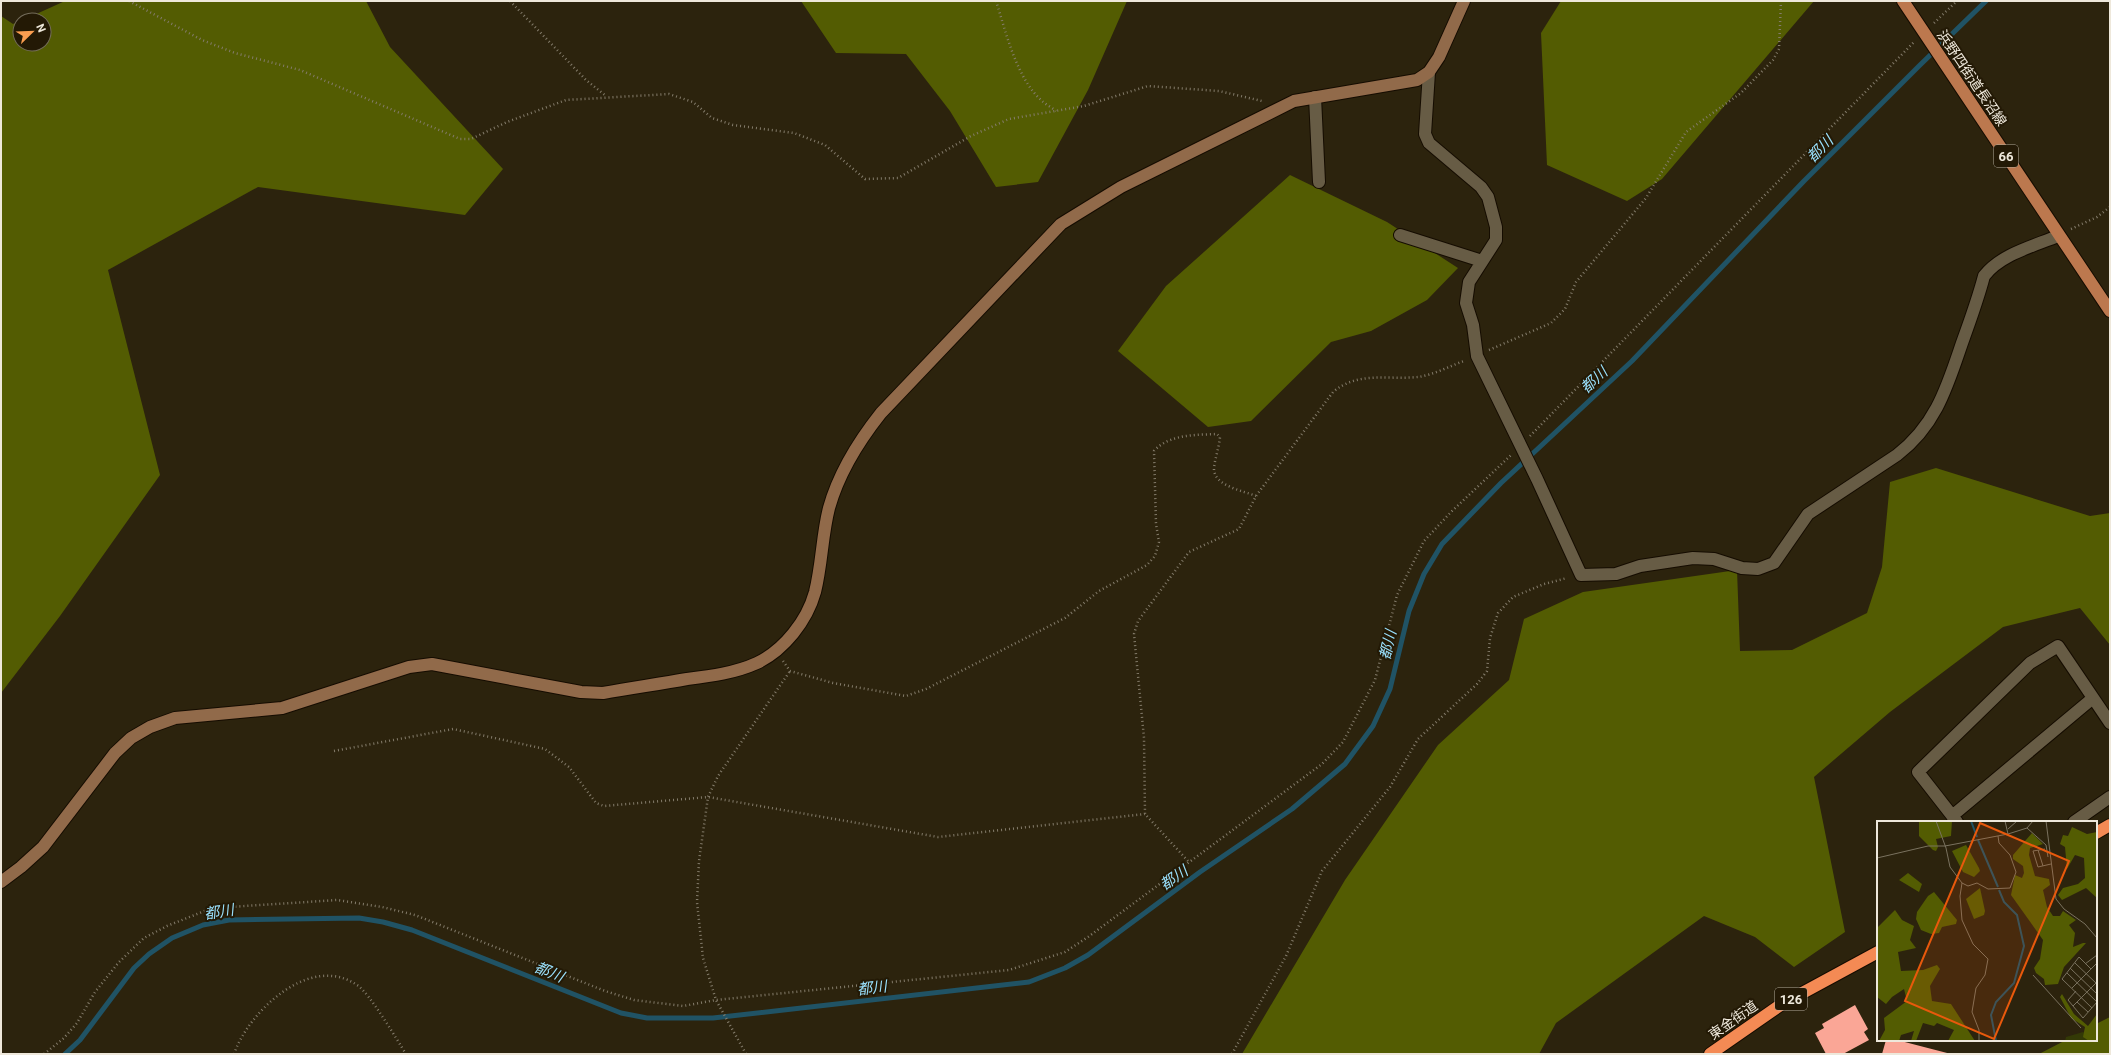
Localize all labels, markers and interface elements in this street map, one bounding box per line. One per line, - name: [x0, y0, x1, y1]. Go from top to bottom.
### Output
- north arrow: [12, 12, 52, 52]
- text: N: [33, 22, 48, 35]
- street label: 浜野四街道長沼線: [1934, 27, 2010, 129]
- water label: 都川: [1803, 131, 1838, 166]
- road number: 66: [1994, 145, 2018, 167]
- water label: 都川: [1577, 362, 1613, 397]
- water label: 都川: [1376, 626, 1401, 662]
- inset map: [1877, 821, 2097, 1041]
- water label: 都川: [1157, 861, 1193, 894]
- water label: 都川: [203, 900, 237, 923]
- water label: 都川: [532, 958, 568, 987]
- water label: 都川: [856, 977, 890, 999]
- road number: 126: [1775, 988, 1807, 1010]
- street label: 東金街道: [1705, 997, 1761, 1043]

